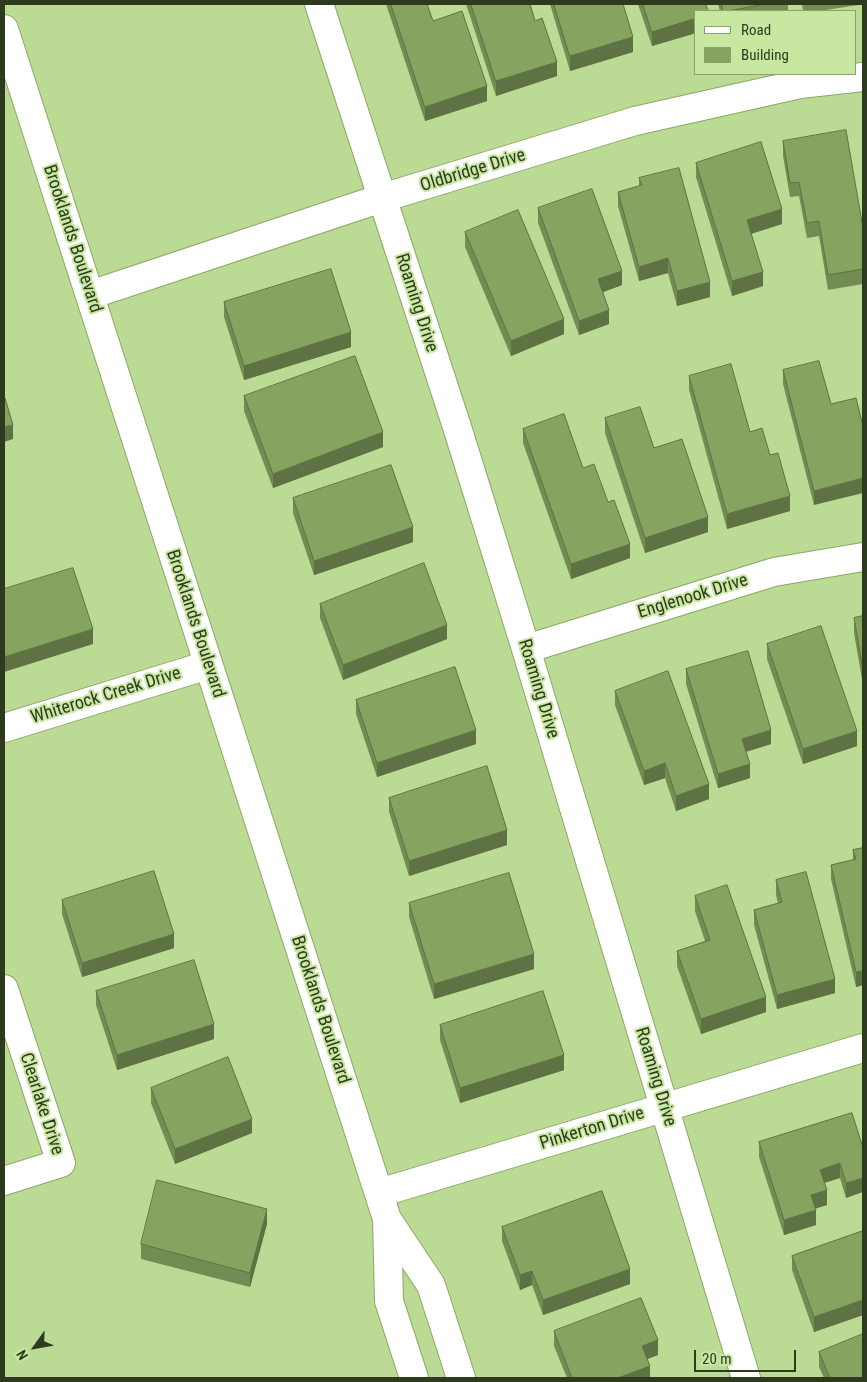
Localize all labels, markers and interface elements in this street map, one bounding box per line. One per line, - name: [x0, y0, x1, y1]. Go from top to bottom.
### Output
- legend: [694, 10, 857, 75]
- text: Road: [741, 21, 771, 39]
- text: Building: [741, 46, 789, 64]
- street label: Oldbridge Drive: [418, 145, 528, 197]
- street label: Brooklands Boulevard: [38, 162, 106, 316]
- street label: Roaming Drive: [390, 251, 442, 355]
- street label: Brooklands Boulevard: [161, 547, 229, 701]
- street label: Englenook Drive: [635, 570, 751, 624]
- street label: Roaming Drive: [513, 637, 563, 741]
- street label: Whiterock Creek Drive: [28, 663, 184, 729]
- street label: Brooklands Boulevard: [286, 933, 354, 1087]
- street label: Roaming Drive: [630, 1025, 680, 1129]
- street label: Clearlake Drive: [14, 1050, 68, 1158]
- street label: Pinkerton Drive: [537, 1103, 647, 1155]
- north arrow: [10, 1322, 60, 1372]
- scale bar: [697, 1340, 800, 1372]
- text: N: [13, 1347, 31, 1363]
- text: 20 m: [702, 1350, 732, 1368]

